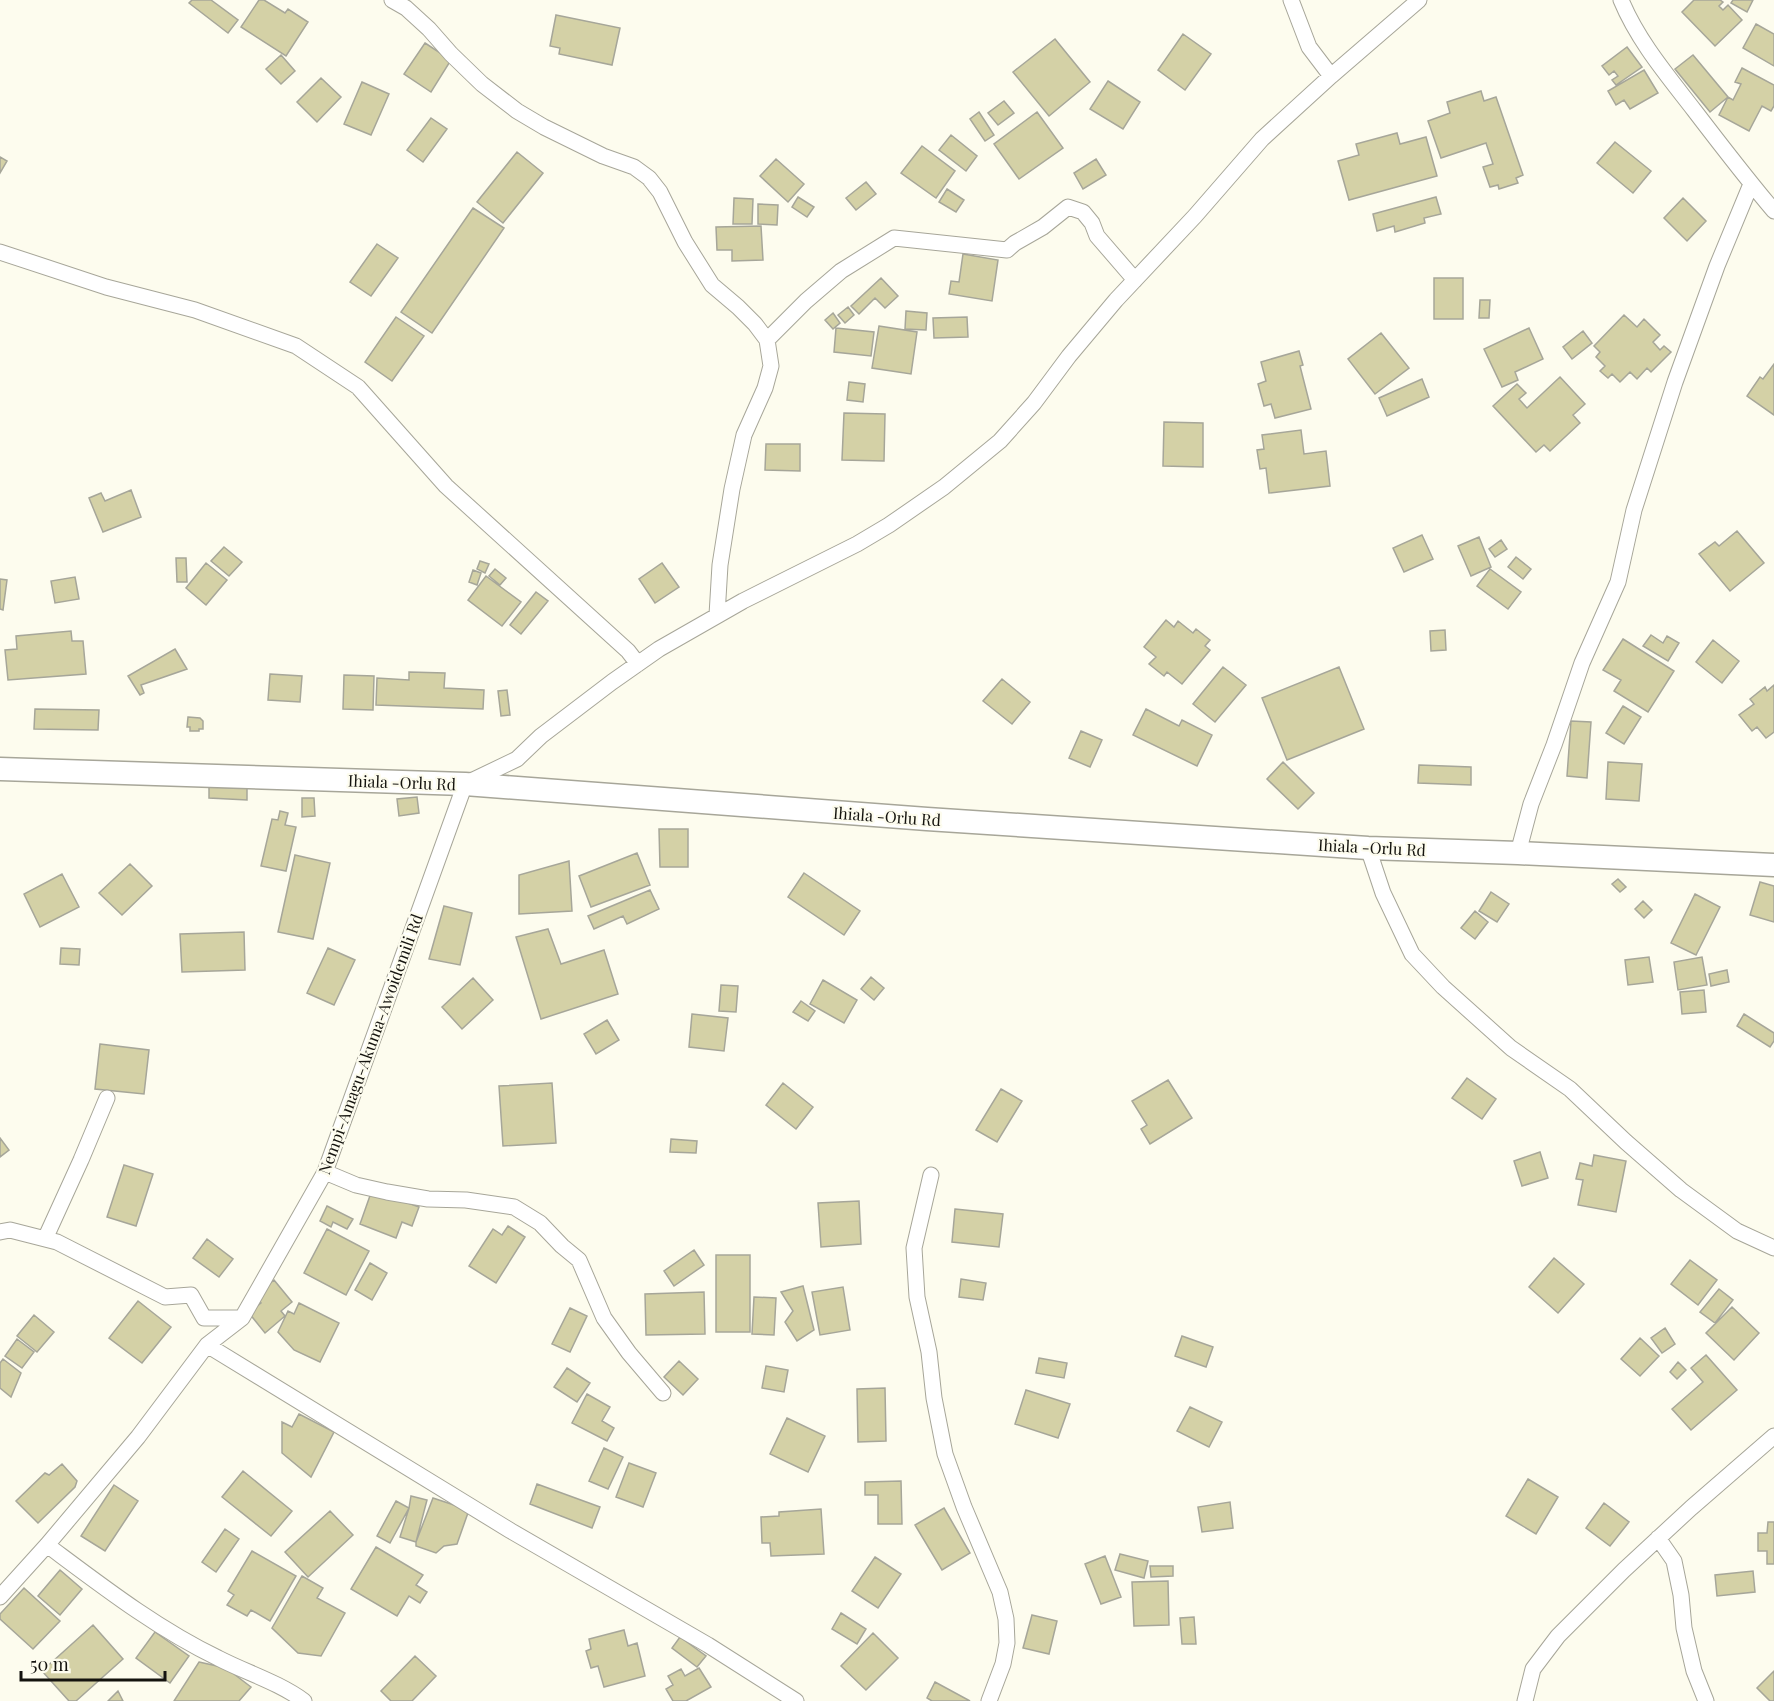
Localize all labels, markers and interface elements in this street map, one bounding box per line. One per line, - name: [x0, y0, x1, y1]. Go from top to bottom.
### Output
- street label: Ihiala -Orlu Rd: [348, 770, 456, 794]
- street label: Ihiala -Orlu Rd: [832, 802, 942, 830]
- street label: Ihiala -Orlu Rd: [1318, 834, 1426, 860]
- street label: Nempi-Amagu-Akuma-Awoidemili Rd: [313, 911, 427, 1177]
- scale bar: [21, 1644, 165, 1682]
- text: 50 m: [30, 1652, 69, 1676]

